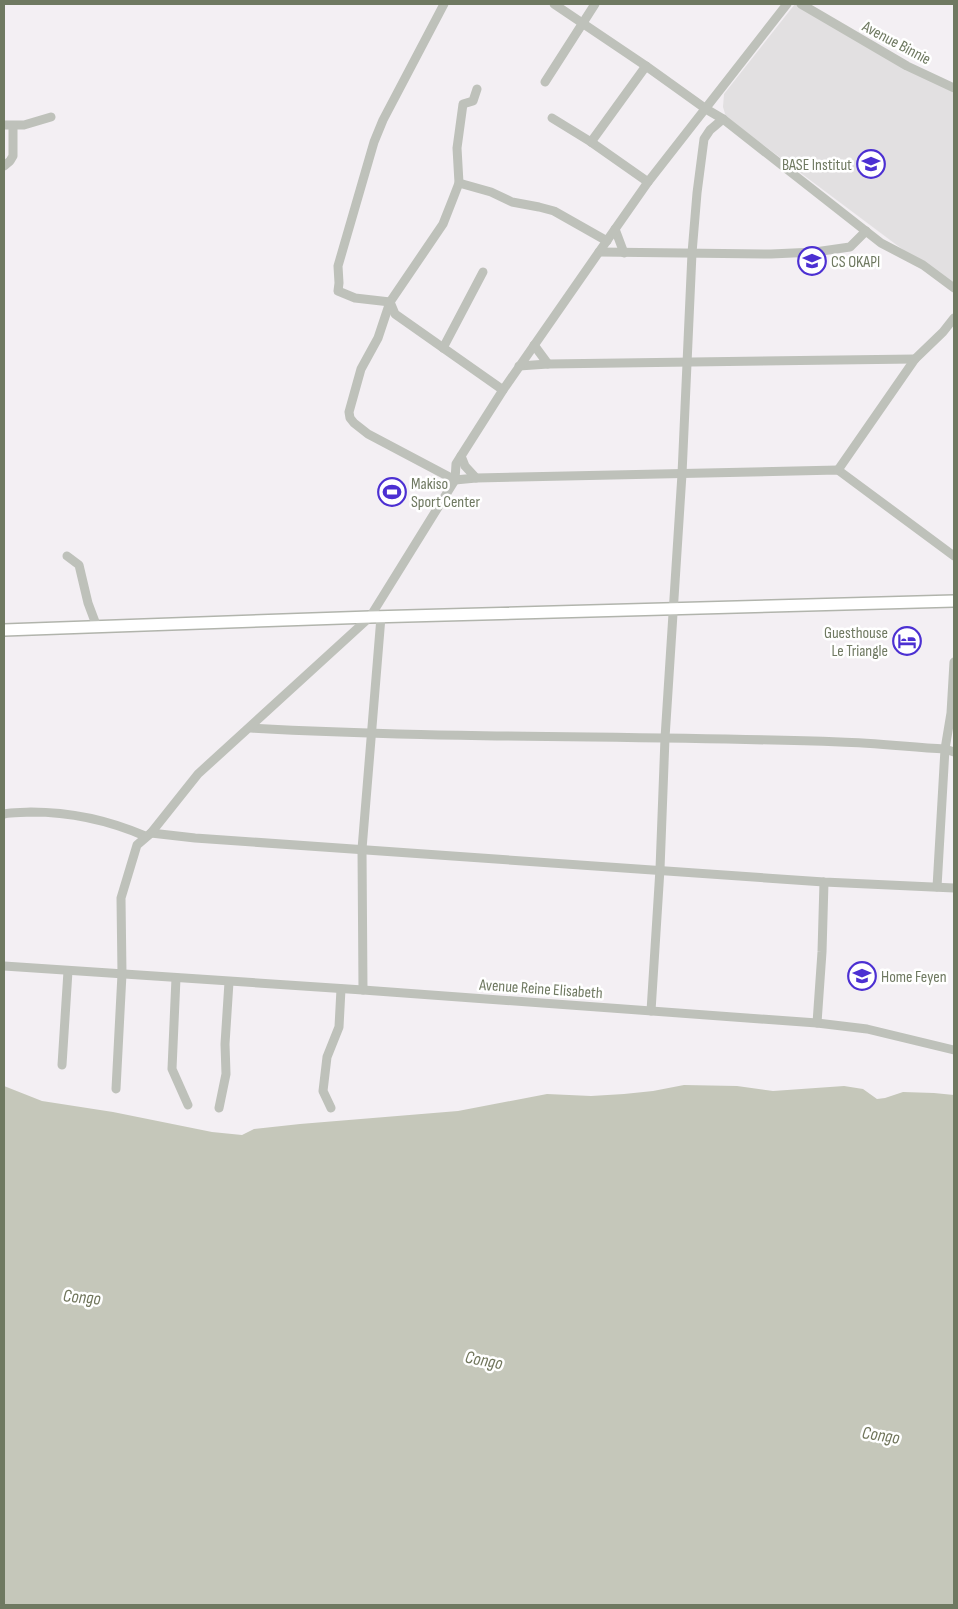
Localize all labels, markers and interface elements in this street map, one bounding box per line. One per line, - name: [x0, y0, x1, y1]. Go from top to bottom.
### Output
- street label: Avenue Binnie: [858, 17, 934, 69]
- school or university icon: BASE Institut: [856, 149, 886, 179]
- place label: BASE Institut: [782, 156, 852, 175]
- school or university icon: CS OKAPI: [797, 246, 827, 276]
- place label: CS OKAPI: [831, 253, 880, 272]
- place label: Makiso Sport Center: [411, 475, 481, 512]
- sports icon: Makiso Sport Center: [377, 477, 407, 507]
- place label: Guesthouse Le Triangle: [824, 624, 888, 661]
- hotel icon: Guesthouse Le Triangle: [892, 626, 922, 656]
- school or university icon: Home Feyen: [847, 961, 877, 991]
- place label: Home Feyen: [881, 968, 947, 987]
- street label: Avenue Reine Elisabeth: [478, 976, 603, 1003]
- water label: Congo: [62, 1285, 102, 1310]
- water label: Congo: [463, 1347, 505, 1375]
- water label: Congo: [861, 1422, 902, 1449]

